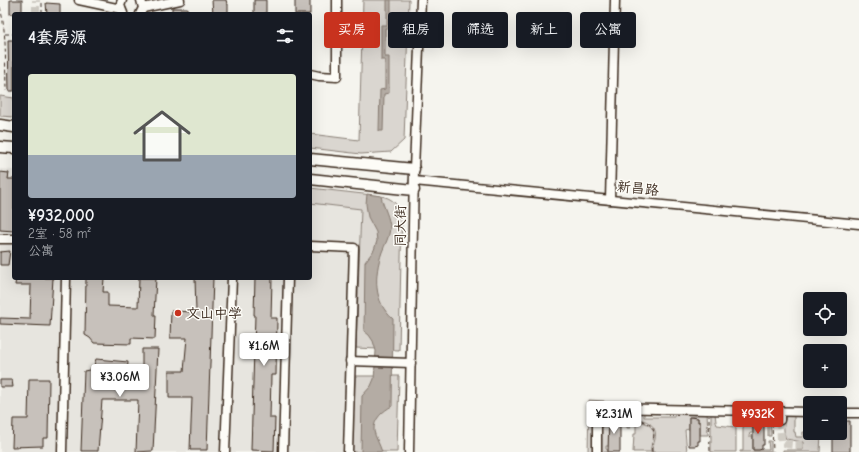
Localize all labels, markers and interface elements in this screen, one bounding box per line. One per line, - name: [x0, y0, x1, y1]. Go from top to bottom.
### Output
- chip: 买房: [324, 12, 380, 48]
- chip: 租房: [388, 12, 444, 48]
- chip: 筛选: [452, 12, 508, 48]
- chip: 新上: [516, 12, 572, 48]
- chip: 公寓: [580, 12, 636, 48]
- icon: filters: [274, 25, 296, 47]
- text: 4套房源: [28, 28, 87, 47]
- icon: home: [126, 100, 198, 172]
- street label: 新昌路: [616, 178, 660, 199]
- street label: 同大街: [392, 205, 409, 247]
- text: ¥932,000: [28, 206, 95, 225]
- text: 2室 · 58 m²: [28, 226, 91, 241]
- text: 公寓: [28, 243, 54, 258]
- map controls: [803, 292, 847, 440]
- button: locate: [803, 292, 847, 336]
- place label: 文山中学: [186, 305, 242, 322]
- marker: 文山中学: [173, 308, 183, 318]
- pin: ¥1.6M: [236, 333, 292, 367]
- text: ¥1.6M: [248, 338, 280, 353]
- button: +: [803, 344, 847, 388]
- pin: ¥3.06M: [87, 364, 153, 398]
- text: ¥3.06M: [100, 369, 140, 384]
- button: −: [803, 396, 847, 440]
- pin: ¥2.31M: [581, 401, 647, 435]
- pin: ¥932K: [730, 401, 786, 435]
- text: ¥2.31M: [595, 406, 633, 421]
- text: ¥932K: [741, 406, 775, 421]

